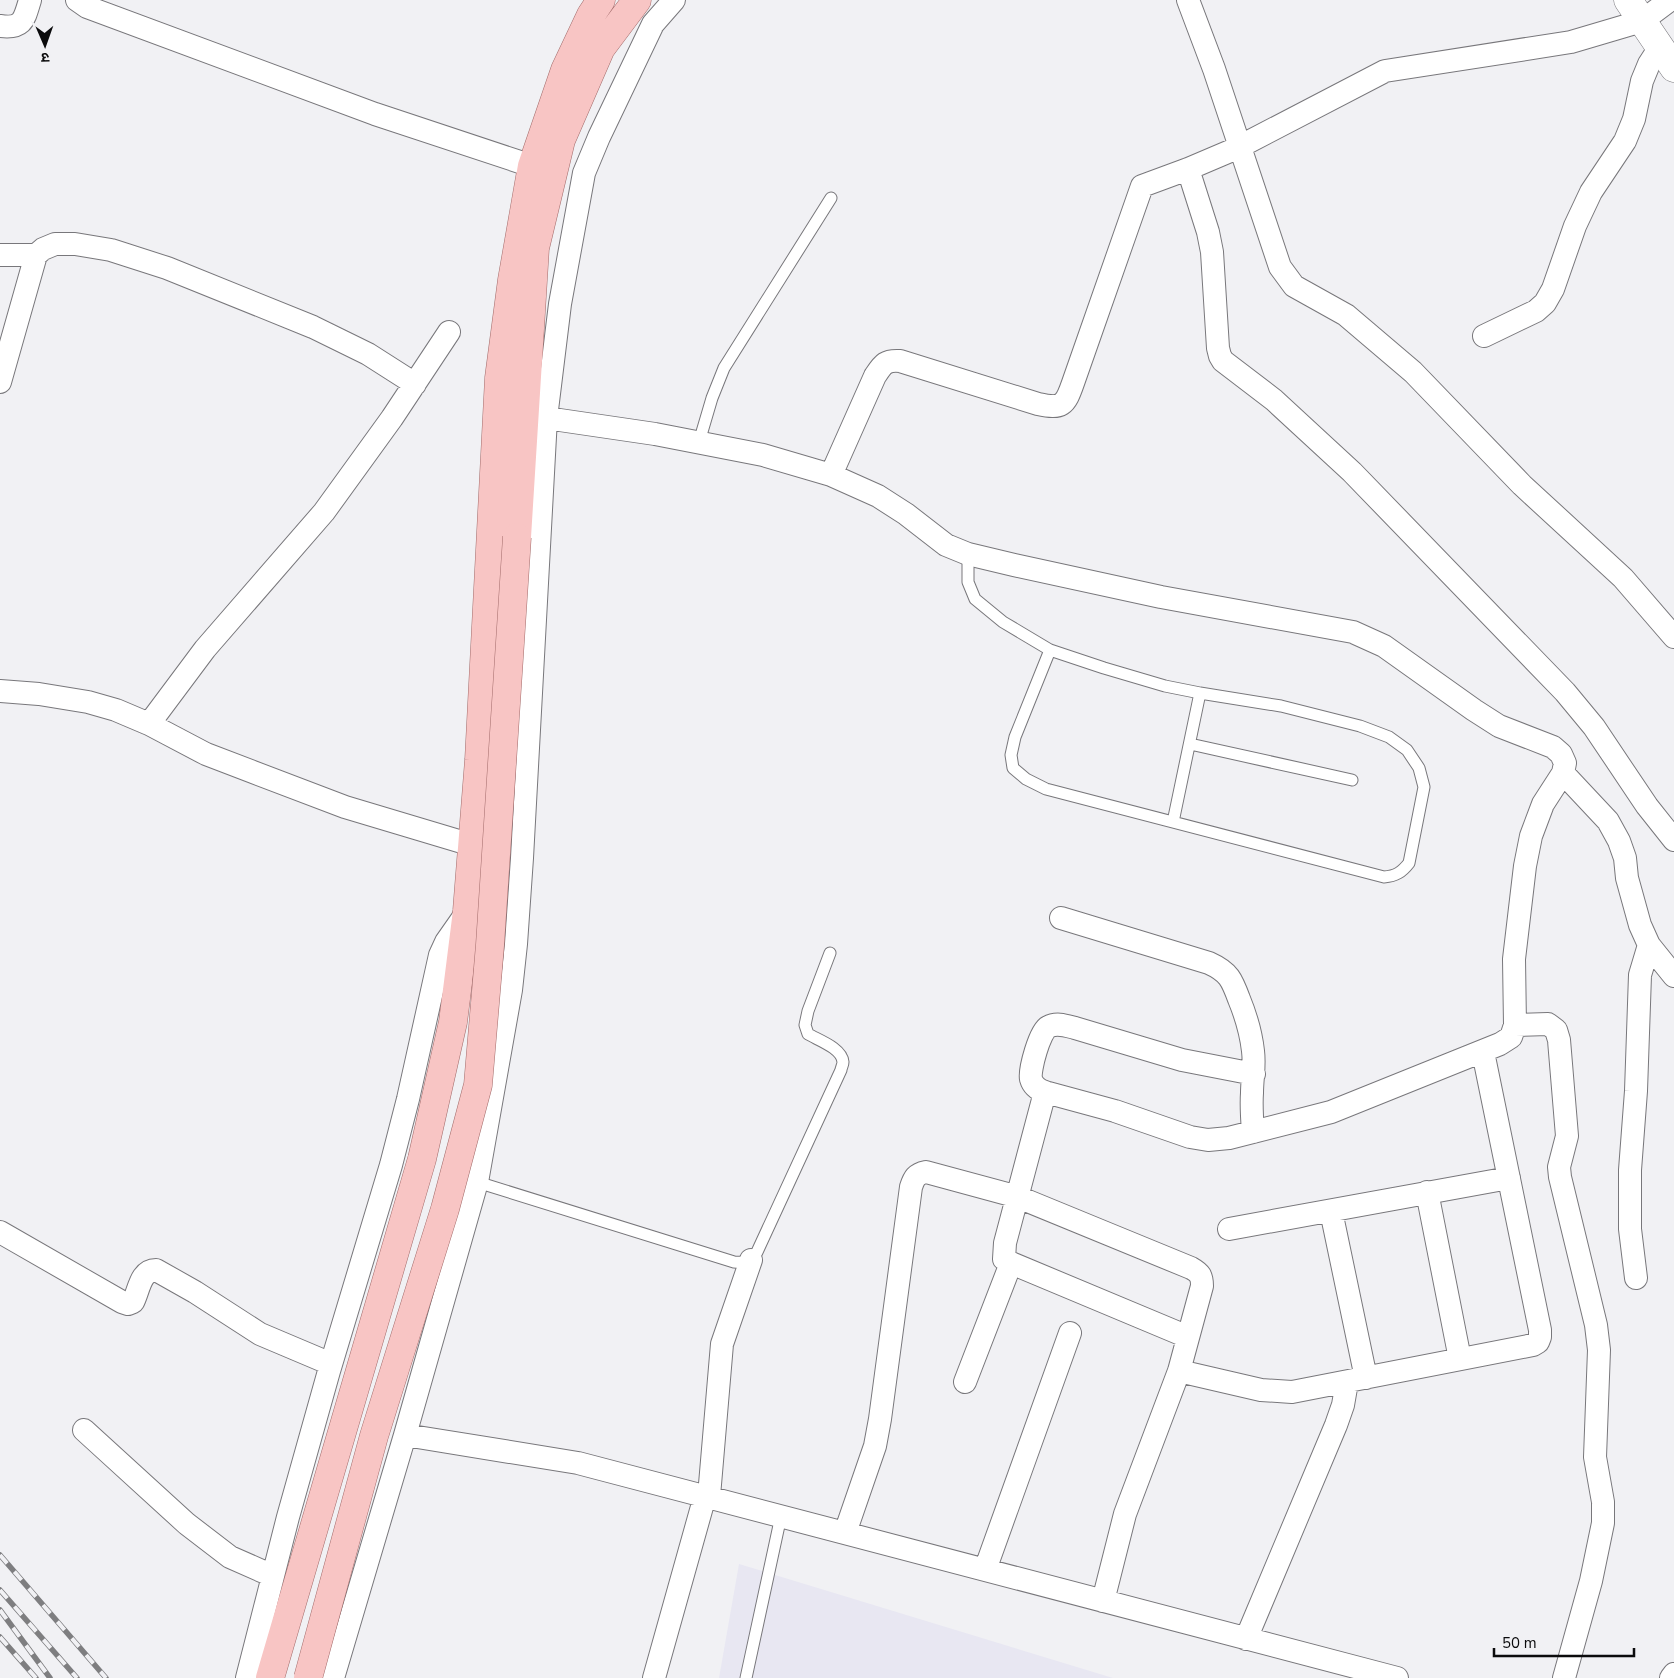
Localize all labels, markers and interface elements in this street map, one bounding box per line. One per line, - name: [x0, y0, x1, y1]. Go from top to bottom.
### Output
- north arrow: [20, 20, 70, 70]
- text: उ: [40, 48, 50, 67]
- scale bar: [1494, 1626, 1634, 1658]
- text: 50 m: [1502, 1633, 1537, 1653]

